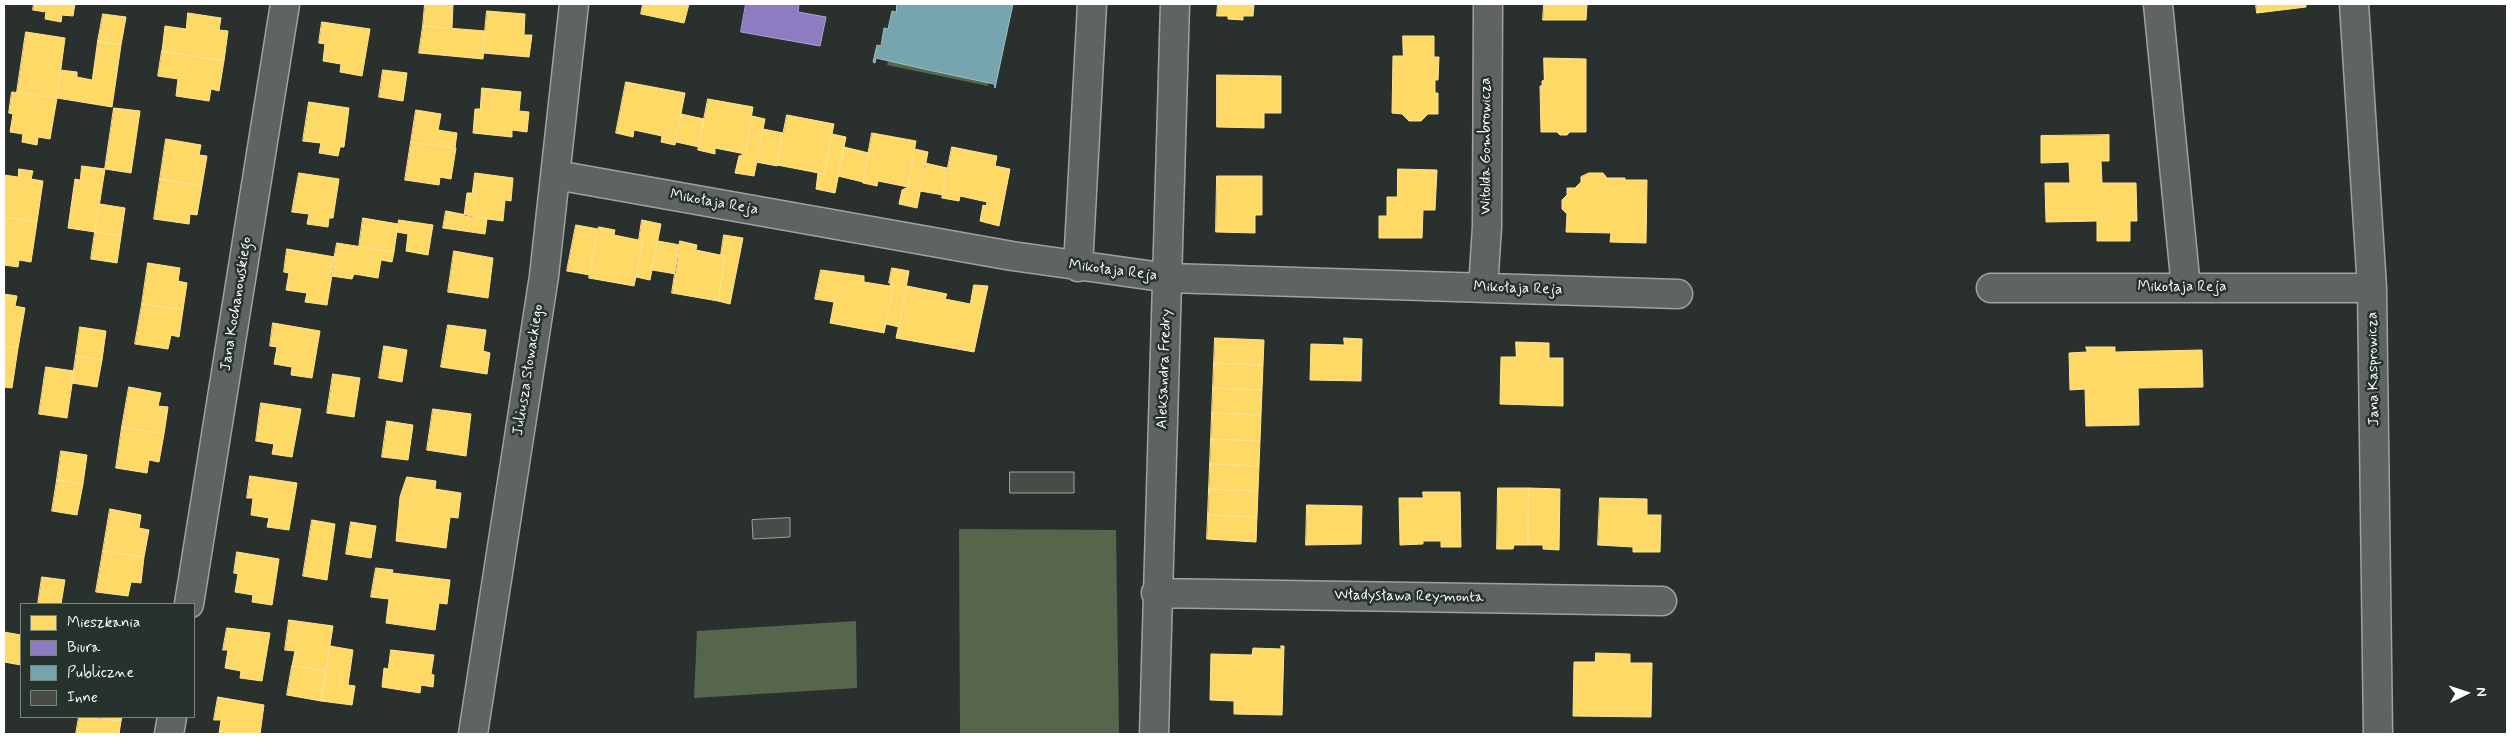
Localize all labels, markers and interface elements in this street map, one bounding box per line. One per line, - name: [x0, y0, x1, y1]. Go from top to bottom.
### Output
- street label: Witolda Gombrowicza: [1478, 77, 1496, 215]
- street label: Mikołaja Reja: [669, 186, 759, 220]
- street label: Jana Kochanowskiego: [217, 235, 257, 373]
- street label: Mikołaja Reja: [1068, 257, 1158, 285]
- street label: Mikołaja Reja: [1473, 278, 1563, 300]
- street label: Mikołaja Reja: [2137, 279, 2227, 297]
- street label: Juliusza Słowackiego: [510, 303, 548, 437]
- street label: Aleksandra Fredry: [1154, 309, 1176, 429]
- street label: Jana Kasprowicza: [2364, 312, 2384, 426]
- street label: Władysława Reymonta: [1334, 587, 1484, 607]
- legend: [20, 603, 195, 718]
- text: Mieszkania: [67, 613, 140, 633]
- text: Biura: [67, 638, 100, 658]
- text: Publiczne: [67, 663, 134, 683]
- north arrow: [2441, 668, 2491, 718]
- text: N: [2472, 687, 2490, 697]
- text: Inne: [67, 688, 98, 708]

